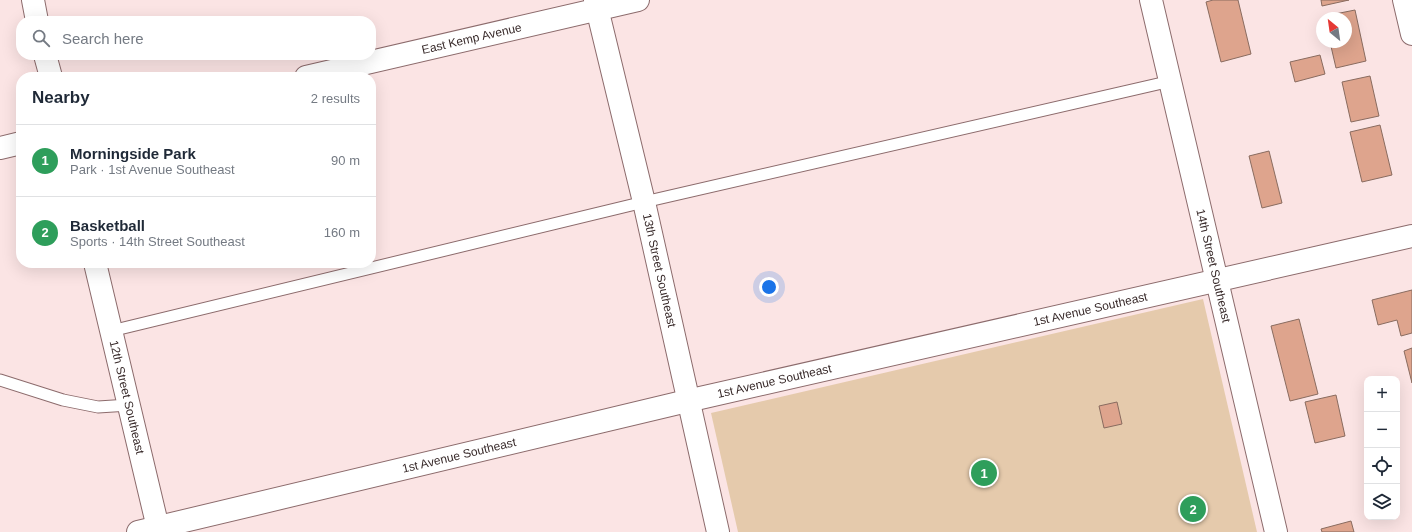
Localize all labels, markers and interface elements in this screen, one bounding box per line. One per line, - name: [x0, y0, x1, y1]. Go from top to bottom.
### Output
- north arrow: [1316, 12, 1352, 48]
- search box: [16, 16, 376, 60]
- street label: East Kemp Avenue: [420, 20, 523, 57]
- icon: search: [30, 27, 52, 49]
- text: Search here: [62, 30, 144, 47]
- text: Nearby: [32, 88, 90, 107]
- text: 2 results: [311, 91, 360, 106]
- text: Morningside Park: [70, 145, 196, 162]
- text: 1: [41, 153, 49, 168]
- text: 90 m: [331, 153, 360, 168]
- text: Park · 1st Avenue Southeast: [70, 162, 235, 177]
- street label: 14th Street Southeast: [1193, 208, 1234, 325]
- street label: 13th Street Southeast: [640, 212, 679, 329]
- text: Basketball: [70, 217, 145, 234]
- text: 2: [41, 225, 49, 240]
- text: 160 m: [324, 225, 360, 240]
- text: Sports · 14th Street Southeast: [70, 234, 245, 249]
- your location: [759, 277, 779, 297]
- street label: 1st Avenue Southeast: [1032, 289, 1149, 329]
- street label: 12th Street Southeast: [107, 339, 147, 456]
- street label: 1st Avenue Southeast: [716, 361, 833, 401]
- map controls: [1364, 376, 1400, 520]
- button: +: [1364, 376, 1400, 412]
- button: −: [1364, 412, 1400, 448]
- street label: 1st Avenue Southeast: [401, 435, 518, 476]
- button: locate: [1364, 448, 1400, 484]
- pin: 1: [971, 458, 997, 488]
- button: layers: [1364, 484, 1400, 520]
- pin: 2: [1180, 494, 1206, 524]

